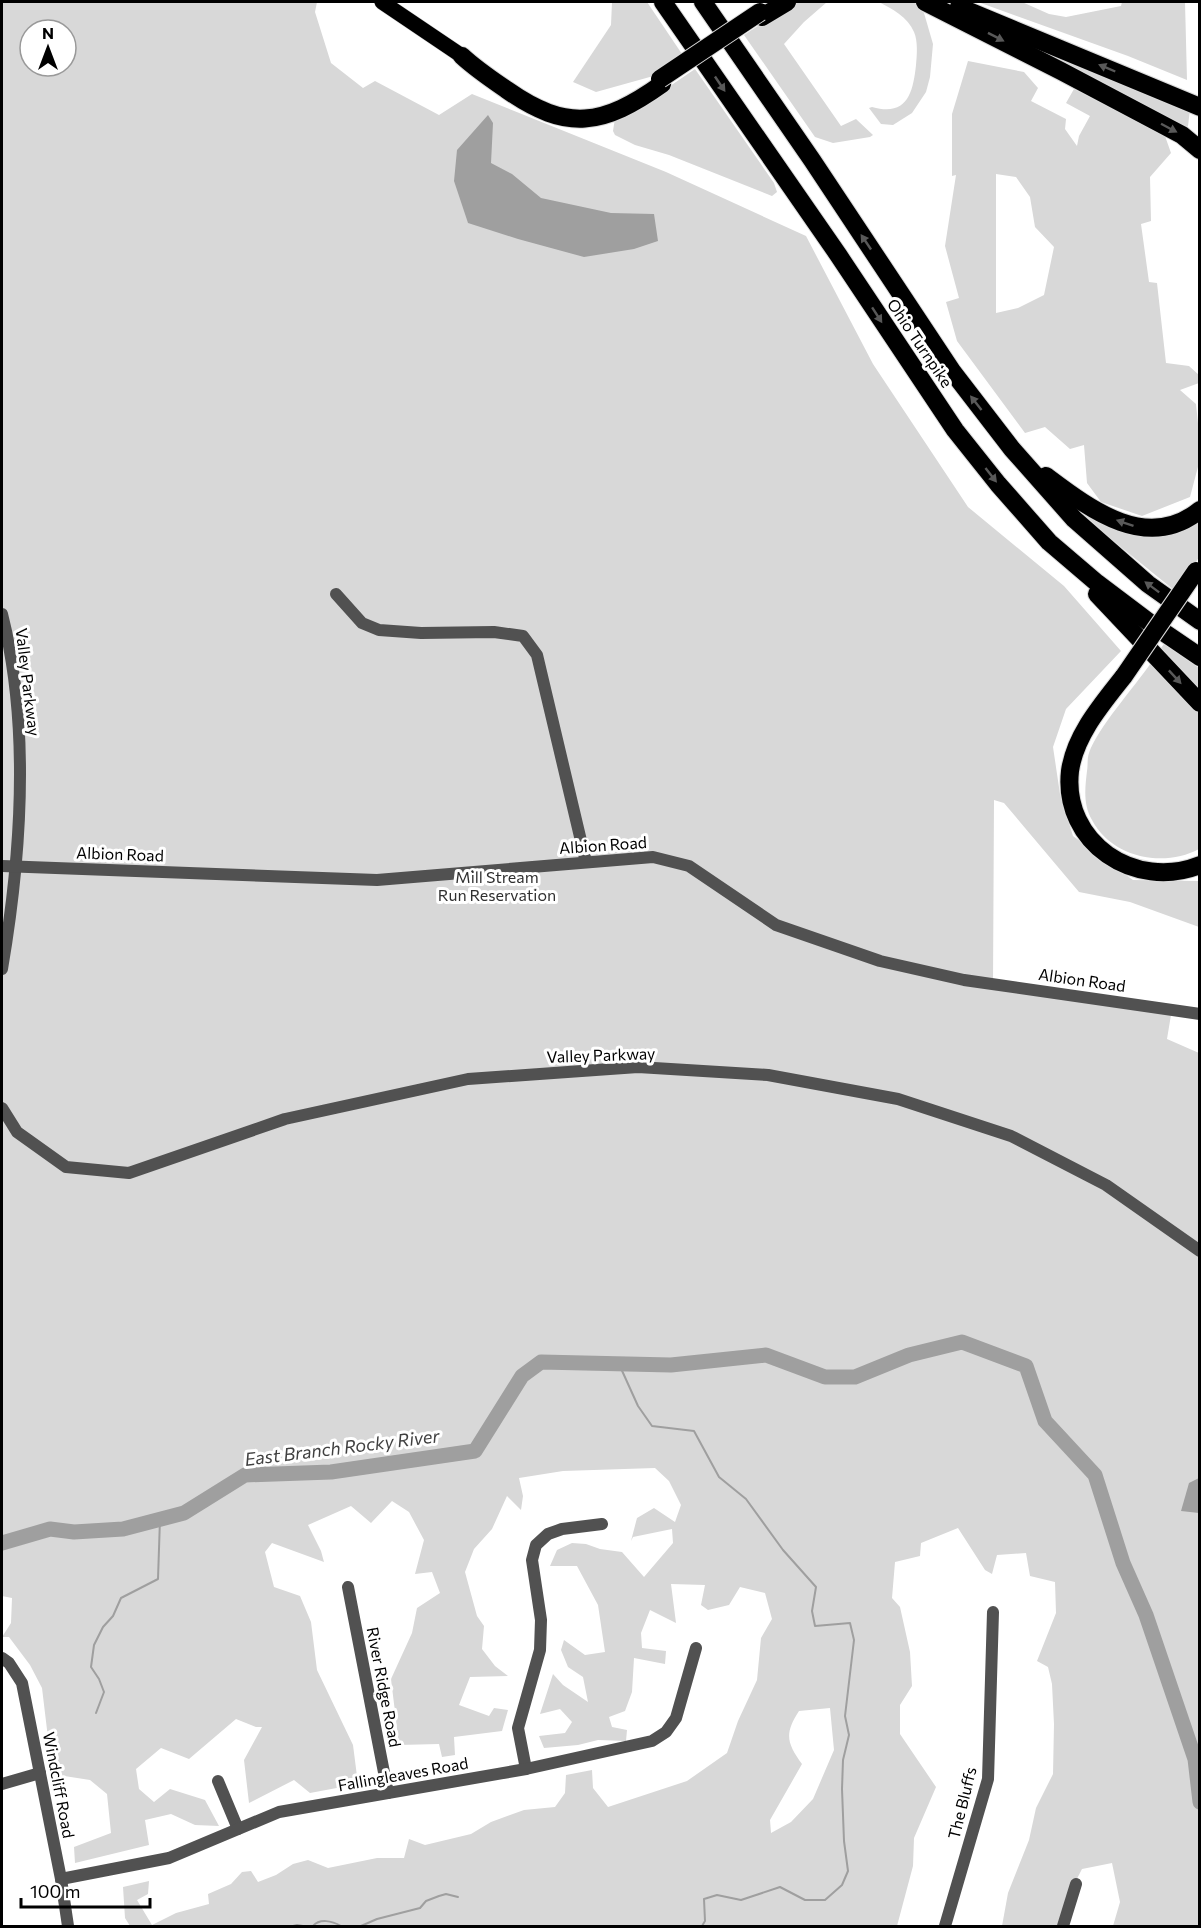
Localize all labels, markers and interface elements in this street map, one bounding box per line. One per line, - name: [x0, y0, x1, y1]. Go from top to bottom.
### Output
- north arrow: [18, 18, 78, 78]
- text: N: [42, 23, 54, 42]
- one-way arrow: [987, 32, 1005, 42]
- one-way arrow: [1098, 63, 1116, 72]
- one-way arrow: [714, 76, 726, 92]
- one-way arrow: [1160, 123, 1177, 133]
- one-way arrow: [861, 234, 872, 250]
- street label: Ohio Turnpike: [884, 295, 957, 391]
- one-way arrow: [871, 306, 883, 322]
- one-way arrow: [970, 395, 983, 411]
- one-way arrow: [984, 468, 997, 483]
- one-way arrow: [1116, 518, 1134, 528]
- one-way arrow: [1145, 581, 1160, 593]
- street label: Valley Parkway: [12, 627, 45, 737]
- one-way arrow: [1168, 669, 1181, 684]
- street label: Albion Road: [558, 832, 647, 857]
- street label: Albion Road: [76, 842, 164, 865]
- park label: Mill Stream Run Reservation: [438, 867, 556, 904]
- street label: Albion Road: [1037, 964, 1127, 995]
- street label: Valley Parkway: [546, 1043, 656, 1066]
- water label: East Branch Rocky River: [243, 1424, 441, 1470]
- street label: River Ridge Road: [364, 1625, 405, 1749]
- street label: Windcliff Road: [40, 1730, 79, 1840]
- street label: Fallingleaves Road: [336, 1753, 470, 1794]
- street label: The Bluffs: [943, 1765, 980, 1841]
- scale bar: [21, 1871, 150, 1909]
- text: 100 m: [30, 1880, 80, 1902]

